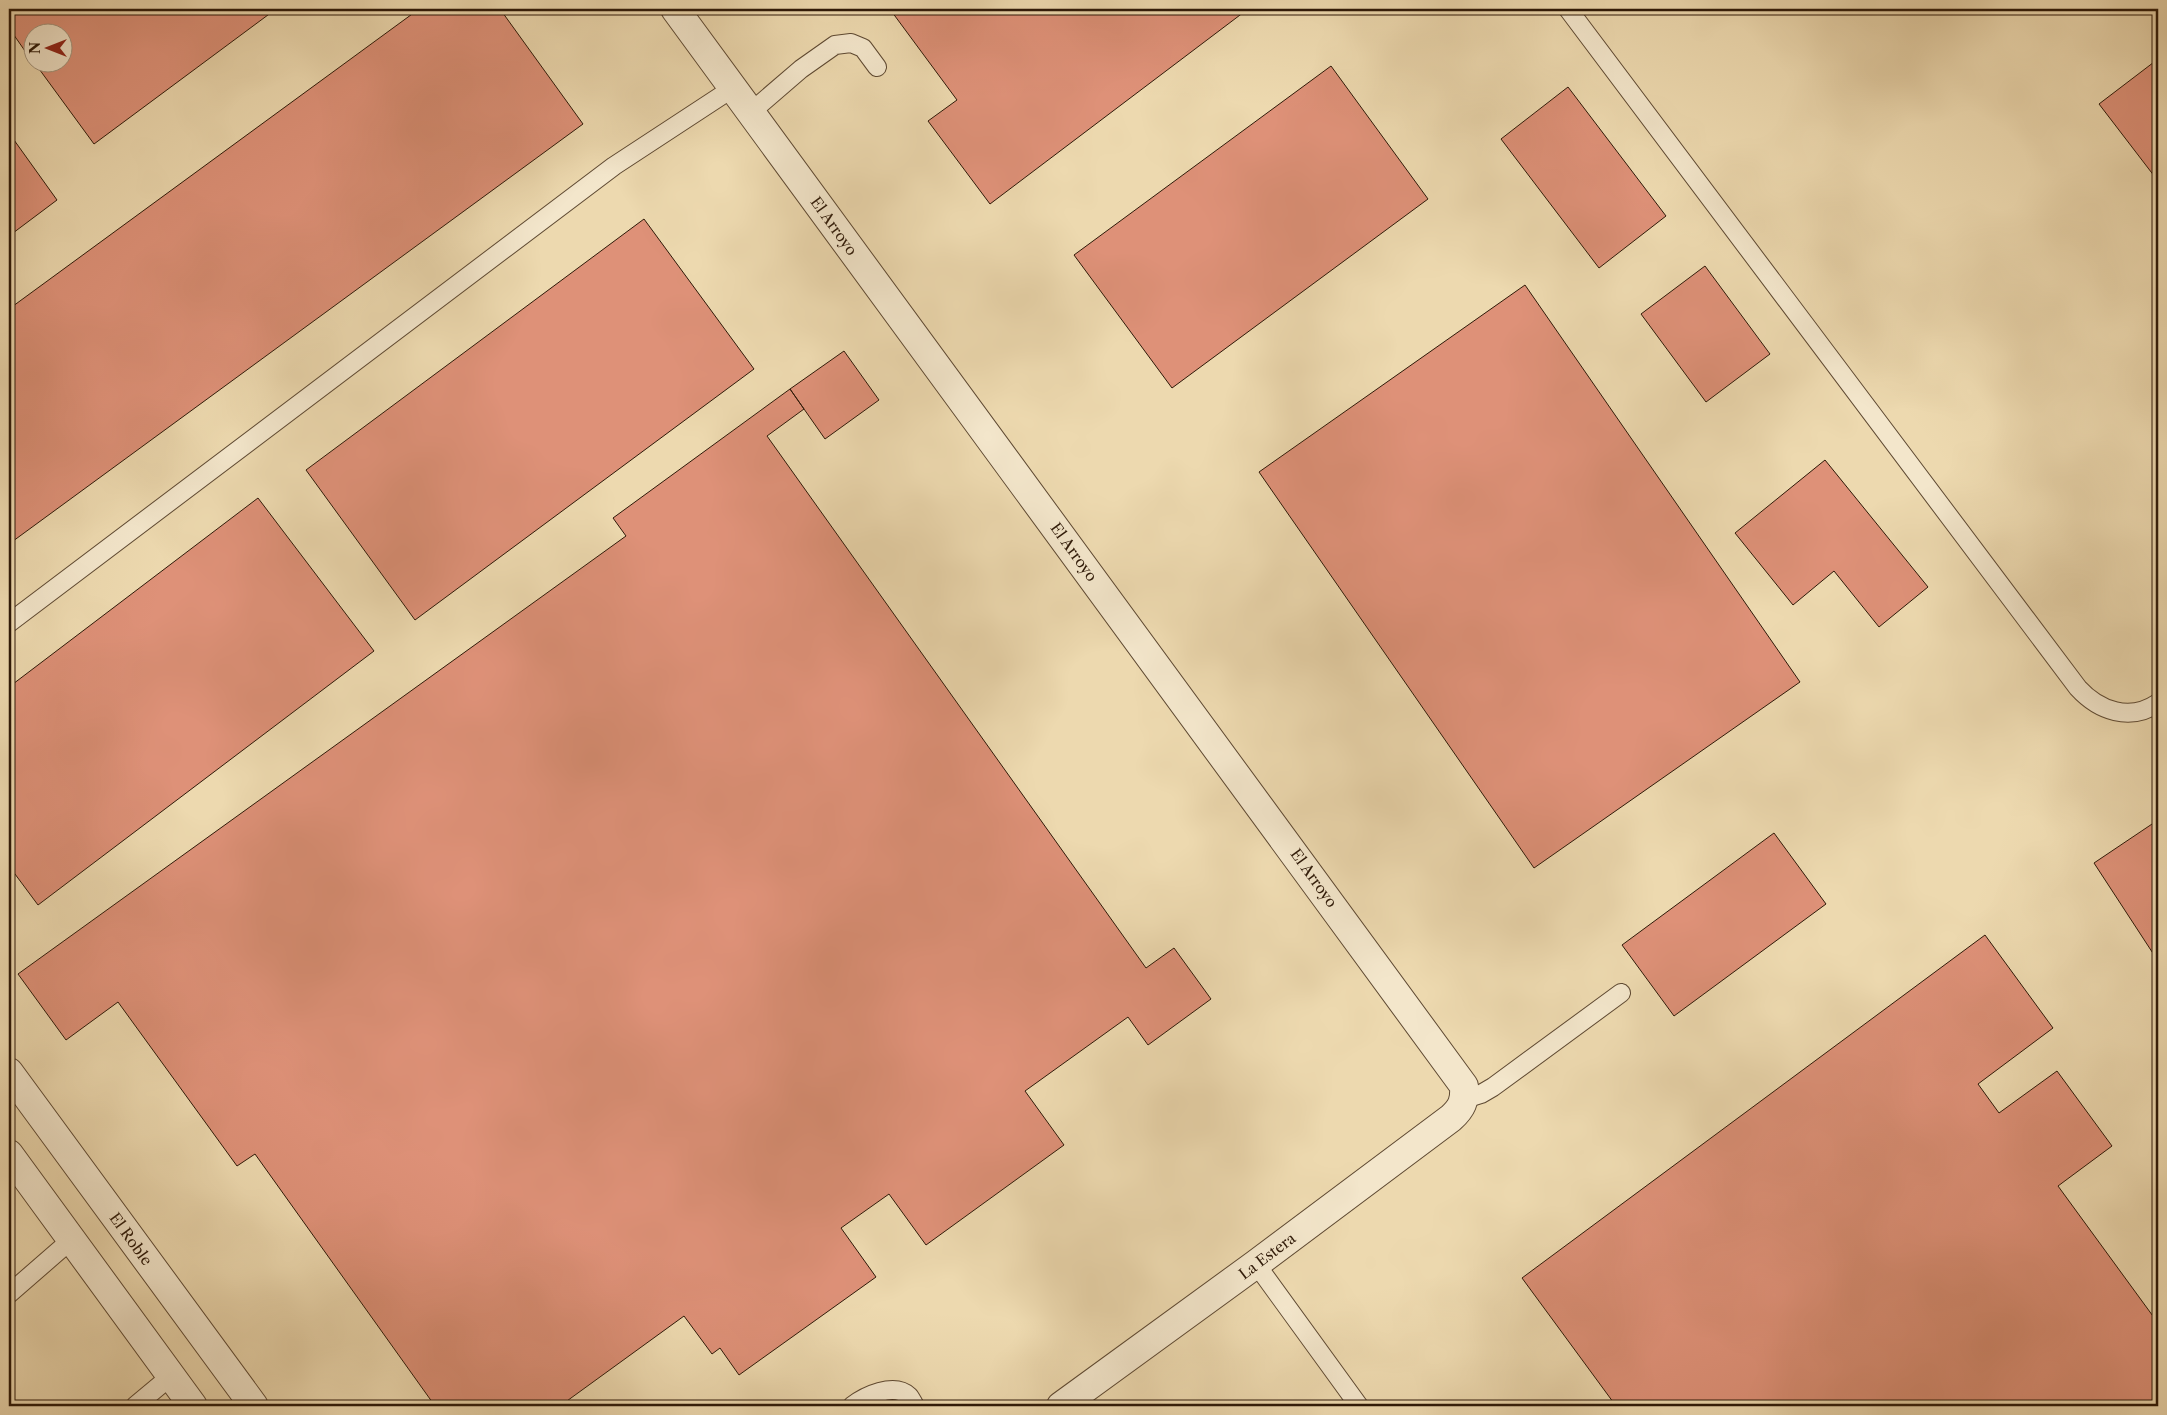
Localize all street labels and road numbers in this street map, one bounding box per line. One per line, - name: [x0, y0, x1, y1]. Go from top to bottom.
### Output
- street label: El Arroyo: [806, 193, 862, 259]
- street label: El Arroyo: [1046, 519, 1102, 585]
- street label: El Arroyo: [1286, 845, 1342, 911]
- street label: El Roble: [105, 1209, 157, 1269]
- street label: La Estera: [1235, 1228, 1299, 1284]

